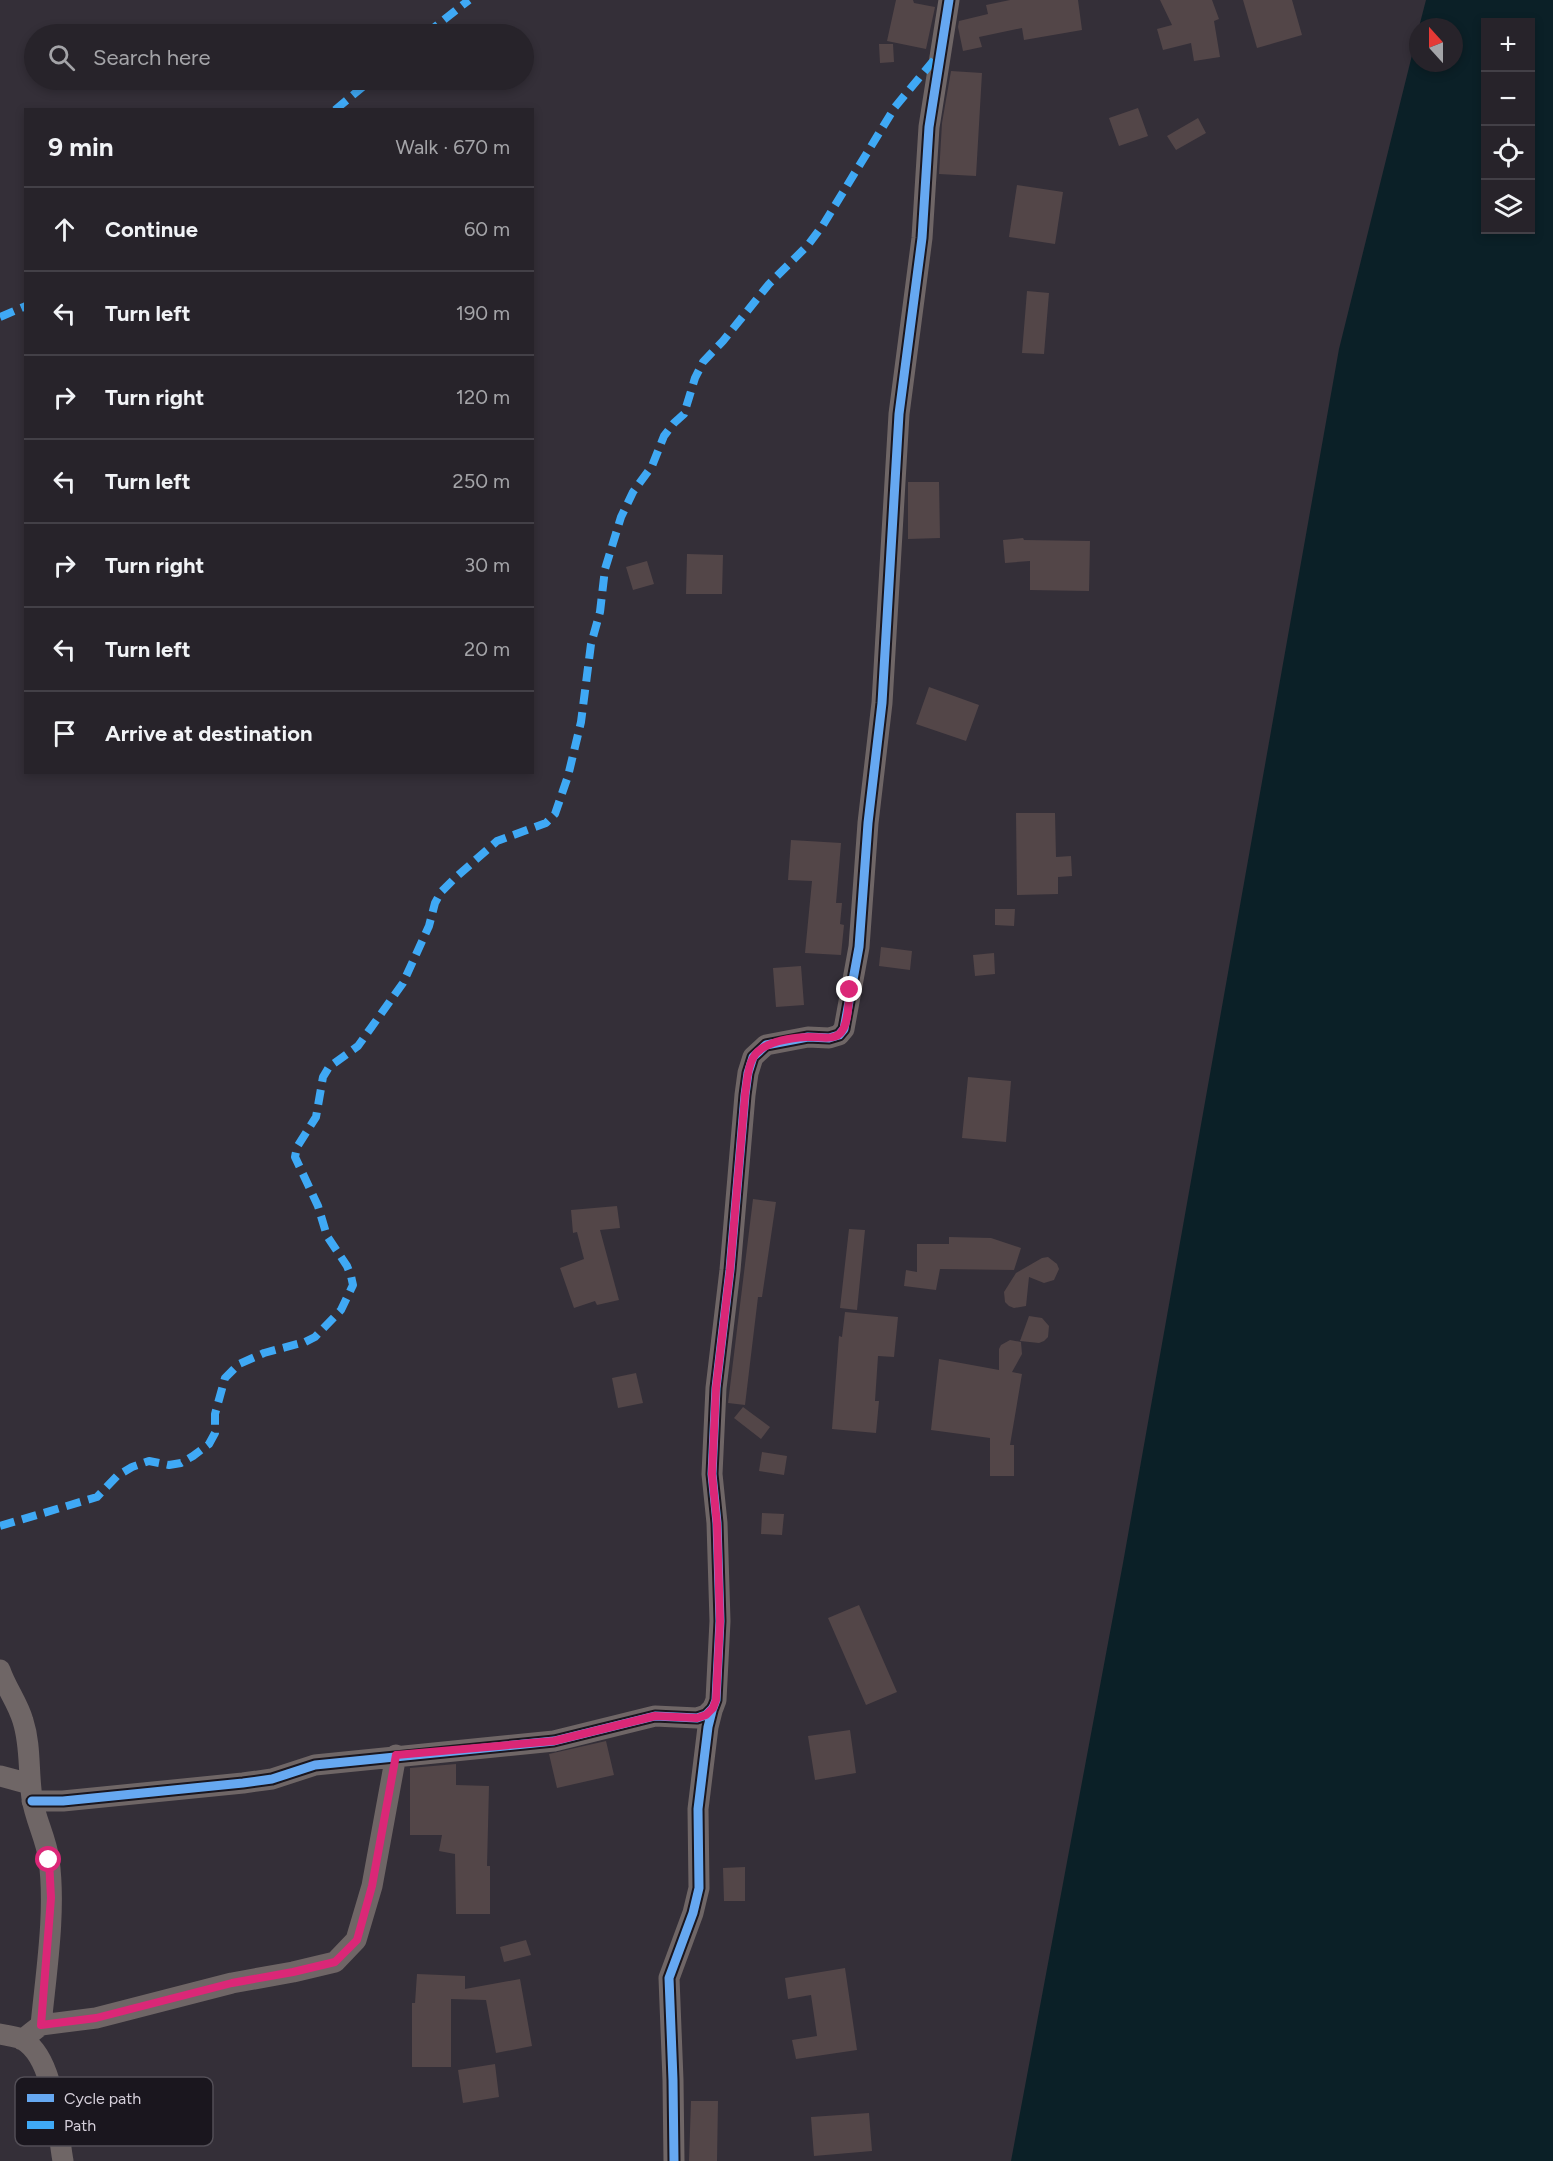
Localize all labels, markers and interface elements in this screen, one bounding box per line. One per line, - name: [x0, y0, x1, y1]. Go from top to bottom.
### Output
- north arrow: [1409, 18, 1463, 72]
- map controls: [1481, 18, 1535, 234]
- button: +: [1481, 18, 1535, 72]
- search box: [24, 24, 534, 90]
- icon: search: [45, 41, 78, 74]
- text: Search here: [93, 44, 211, 71]
- button: −: [1481, 72, 1535, 126]
- button: locate: [1481, 126, 1535, 180]
- text: 9 min: [48, 131, 114, 163]
- text: Walk · 670 m: [396, 135, 510, 159]
- button: layers: [1481, 180, 1535, 234]
- icon: ahead: [48, 213, 81, 246]
- text: Continue: [105, 216, 198, 243]
- text: 60 m: [464, 217, 510, 241]
- icon: left: [48, 297, 81, 330]
- text: Turn left: [105, 300, 191, 327]
- text: 190 m: [456, 301, 510, 325]
- icon: right: [48, 381, 81, 414]
- text: Turn right: [105, 384, 204, 411]
- text: 120 m: [456, 385, 510, 409]
- icon: left: [48, 465, 81, 498]
- text: Turn left: [105, 468, 191, 495]
- text: 250 m: [453, 469, 510, 493]
- icon: right: [48, 549, 81, 582]
- text: Turn right: [105, 552, 204, 579]
- text: 30 m: [464, 553, 510, 577]
- icon: left: [48, 633, 81, 666]
- text: Turn left: [105, 636, 191, 663]
- text: 20 m: [464, 637, 510, 661]
- icon: arrive: [48, 717, 81, 750]
- text: Arrive at destination: [105, 720, 313, 747]
- route end: [836, 976, 862, 1002]
- route start: [35, 1846, 61, 1872]
- legend: [15, 2077, 213, 2146]
- text: Cycle path: [64, 2089, 141, 2108]
- text: Path: [64, 2116, 96, 2135]

